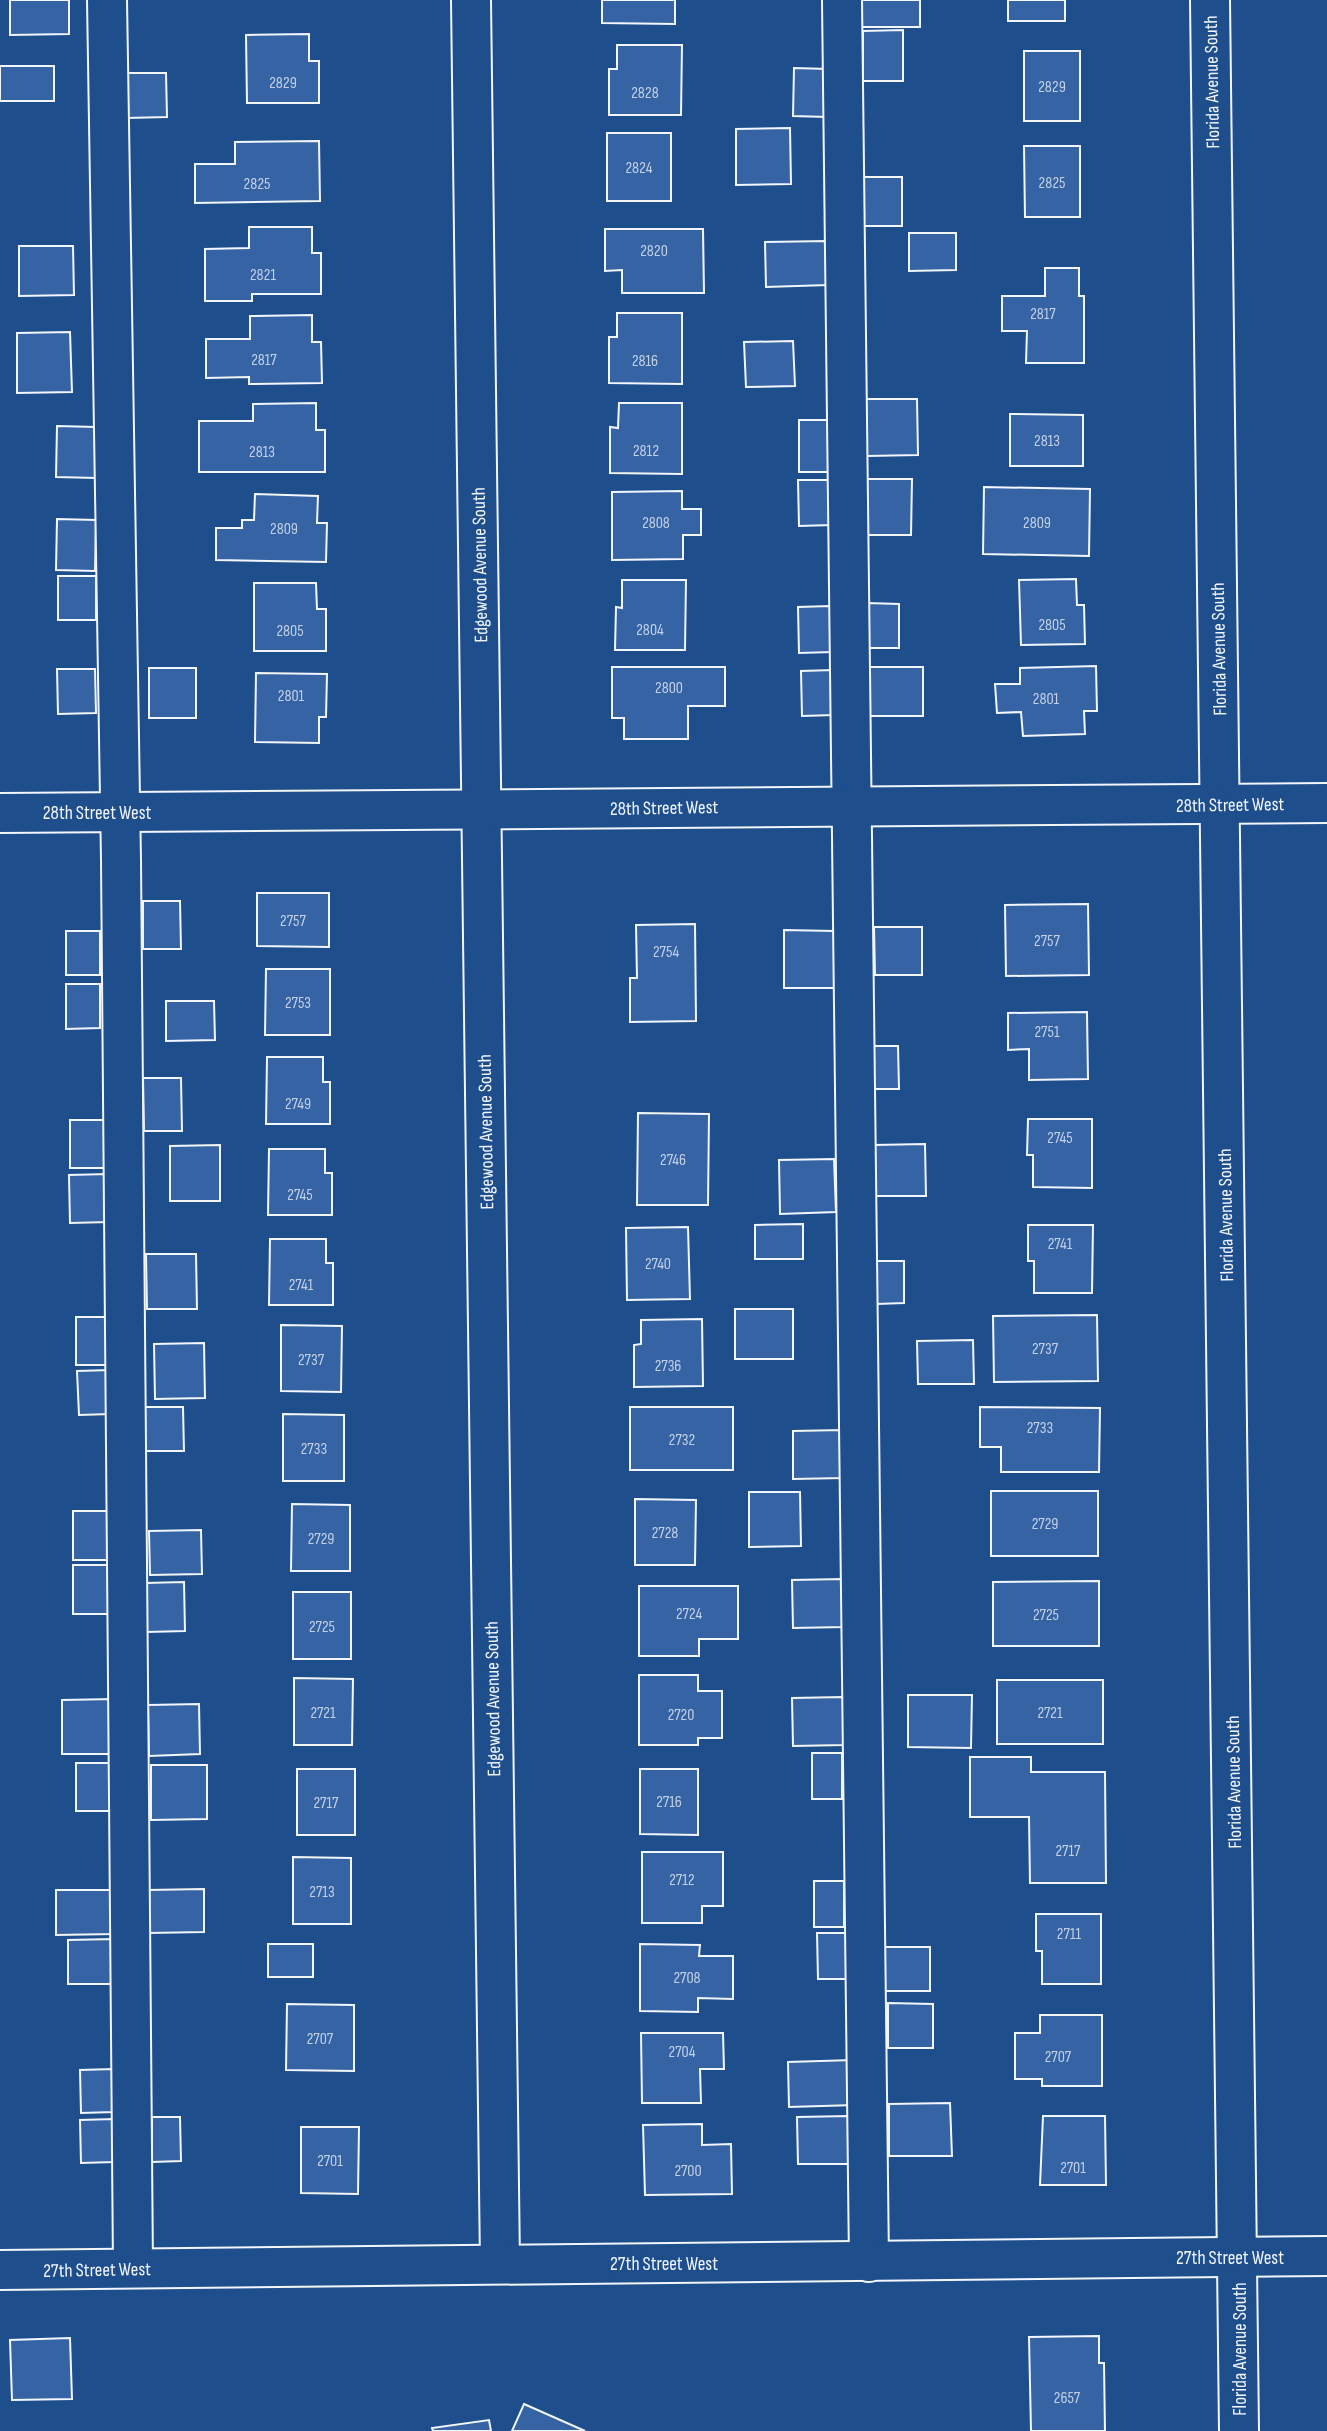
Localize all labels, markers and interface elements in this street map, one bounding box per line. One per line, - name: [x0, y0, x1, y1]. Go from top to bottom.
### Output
- street label: Florida Avenue South: [1200, 15, 1225, 149]
- house number: 2829: [269, 74, 297, 93]
- house number: 2829: [1038, 78, 1066, 97]
- house number: 2828: [631, 84, 659, 103]
- house number: 2824: [625, 159, 653, 178]
- house number: 2825: [1039, 174, 1065, 193]
- house number: 2825: [244, 175, 270, 194]
- house number: 2820: [640, 242, 668, 261]
- house number: 2821: [250, 266, 276, 285]
- house number: 2817: [1030, 305, 1056, 324]
- house number: 2817: [251, 351, 277, 370]
- house number: 2816: [632, 352, 658, 371]
- house number: 2813: [1034, 432, 1060, 451]
- house number: 2812: [633, 442, 659, 461]
- house number: 2813: [249, 443, 275, 462]
- street label: Edgewood Avenue South: [468, 487, 493, 643]
- house number: 2808: [642, 514, 670, 533]
- house number: 2809: [1023, 514, 1051, 533]
- house number: 2809: [270, 520, 298, 539]
- street label: Florida Avenue South: [1207, 582, 1232, 716]
- house number: 2805: [1038, 616, 1066, 635]
- house number: 2804: [636, 621, 664, 640]
- house number: 2805: [276, 622, 304, 641]
- house number: 2800: [655, 679, 683, 698]
- house number: 2801: [278, 687, 305, 706]
- house number: 2801: [1033, 690, 1060, 709]
- street label: 28th Street West: [1176, 793, 1285, 818]
- street label: 28th Street West: [610, 796, 719, 821]
- street label: 28th Street West: [43, 802, 151, 825]
- house number: 2757: [280, 912, 306, 931]
- house number: 2757: [1034, 932, 1060, 951]
- house number: 2754: [653, 943, 679, 962]
- house number: 2753: [285, 994, 311, 1013]
- house number: 2751: [1034, 1023, 1060, 1042]
- street label: Edgewood Avenue South: [474, 1054, 499, 1210]
- house number: 2749: [285, 1095, 311, 1114]
- house number: 2745: [1047, 1129, 1073, 1148]
- street label: Florida Avenue South: [1214, 1148, 1239, 1282]
- house number: 2746: [660, 1151, 686, 1170]
- house number: 2745: [287, 1186, 313, 1205]
- house number: 2741: [1048, 1235, 1073, 1254]
- house number: 2740: [645, 1255, 671, 1274]
- house number: 2741: [289, 1276, 314, 1295]
- house number: 2737: [1032, 1340, 1059, 1359]
- house number: 2737: [298, 1351, 325, 1370]
- house number: 2736: [655, 1357, 681, 1376]
- house number: 2733: [1027, 1419, 1053, 1438]
- house number: 2732: [669, 1431, 695, 1450]
- house number: 2733: [301, 1440, 327, 1459]
- house number: 2729: [1032, 1515, 1058, 1534]
- house number: 2728: [652, 1524, 678, 1543]
- house number: 2729: [308, 1530, 334, 1549]
- house number: 2724: [676, 1605, 702, 1624]
- house number: 2725: [1033, 1606, 1059, 1625]
- house number: 2725: [309, 1618, 335, 1637]
- street label: Edgewood Avenue South: [481, 1621, 506, 1777]
- house number: 2721: [310, 1704, 336, 1723]
- house number: 2721: [1037, 1704, 1063, 1723]
- house number: 2720: [668, 1706, 694, 1725]
- street label: Florida Avenue South: [1222, 1715, 1247, 1849]
- house number: 2716: [656, 1793, 682, 1812]
- house number: 2717: [313, 1794, 339, 1813]
- house number: 2717: [1055, 1842, 1081, 1861]
- house number: 2712: [669, 1871, 695, 1890]
- house number: 2713: [309, 1883, 335, 1902]
- house number: 2711: [1057, 1925, 1082, 1944]
- house number: 2708: [673, 1969, 701, 1988]
- house number: 2707: [307, 2030, 334, 2049]
- house number: 2704: [669, 2043, 696, 2062]
- house number: 2707: [1045, 2048, 1072, 2067]
- house number: 2701: [317, 2152, 343, 2171]
- house number: 2701: [1060, 2159, 1086, 2178]
- house number: 2700: [674, 2162, 702, 2181]
- street label: 27th Street West: [1176, 2247, 1284, 2270]
- street label: 27th Street West: [610, 2253, 718, 2276]
- street label: 27th Street West: [43, 2258, 151, 2283]
- street label: Florida Avenue South: [1229, 2282, 1252, 2416]
- house number: 2657: [1054, 2389, 1081, 2408]

